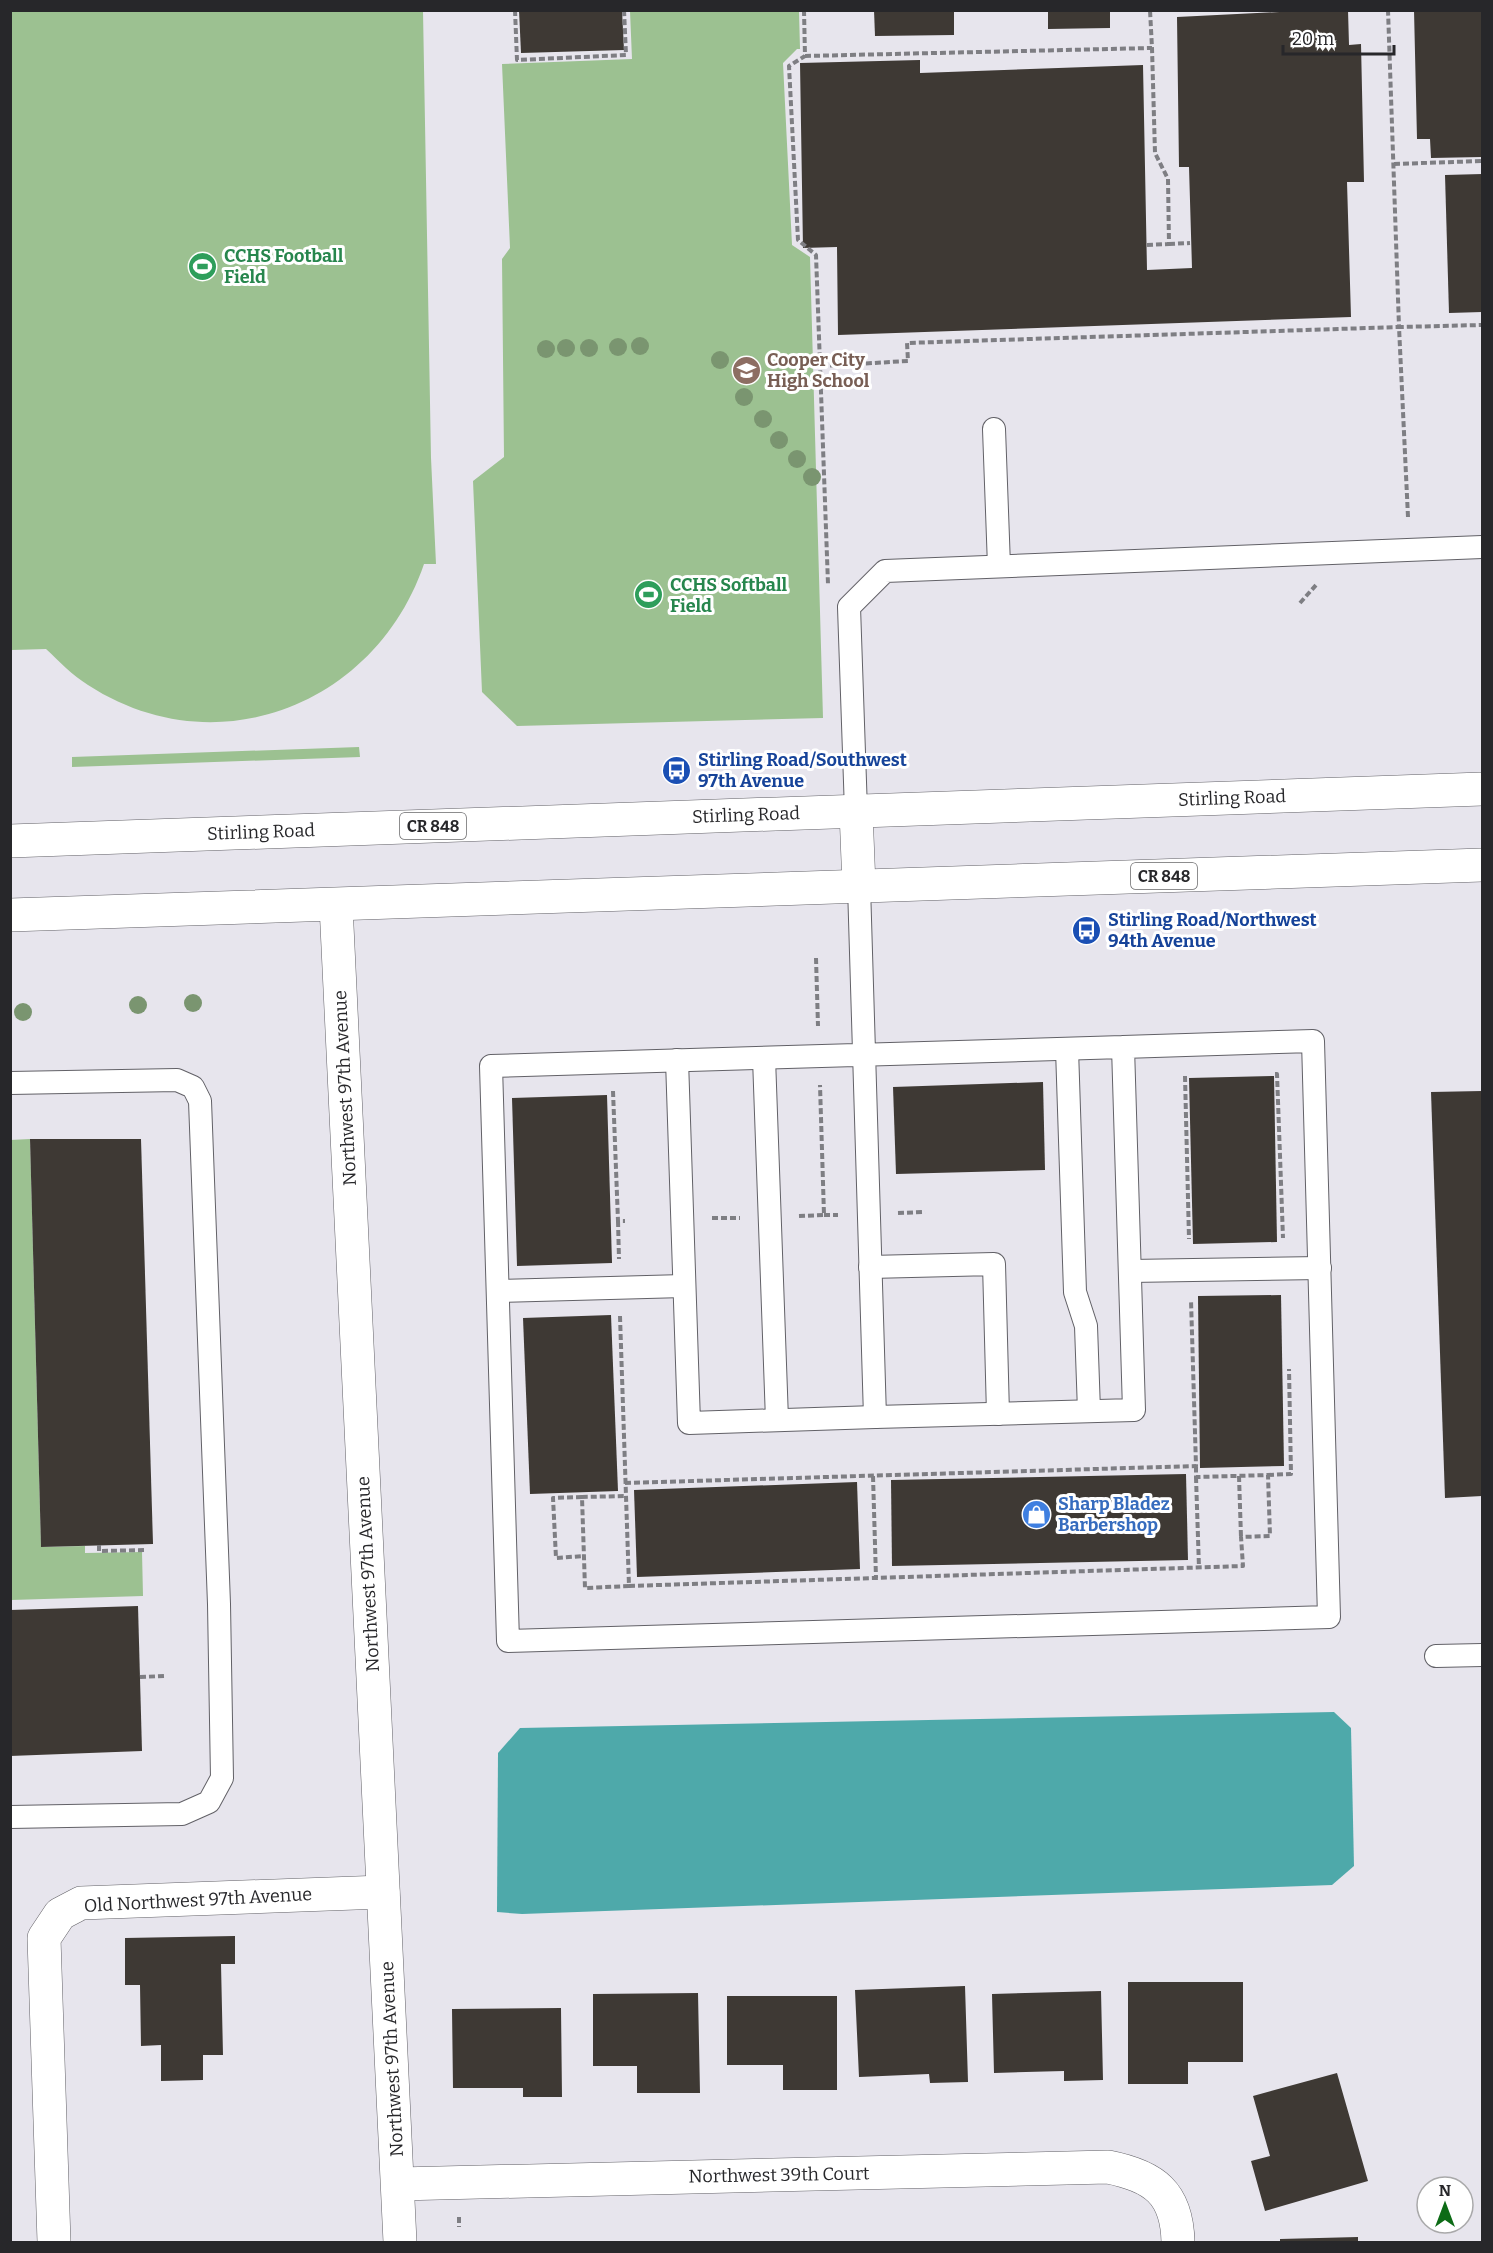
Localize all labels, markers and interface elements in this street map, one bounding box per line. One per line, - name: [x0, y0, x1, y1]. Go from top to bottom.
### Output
- scale bar: [1283, 18, 1394, 56]
- text: 20 m: [1292, 28, 1334, 50]
- place label: CCHS Football Field: [224, 245, 344, 288]
- sports icon: CCHS Football Field: [187, 250, 219, 282]
- place label: Cooper City High School: [767, 349, 870, 392]
- school or university icon: Cooper City High School: [730, 354, 762, 386]
- place label: CCHS Softball Field: [670, 574, 788, 617]
- sports icon: CCHS Softball Field: [633, 579, 665, 611]
- place label: Stirling Road/Southwest 97th Avenue: [698, 749, 907, 792]
- bus stop icon: Stirling Road/Southwest 97th Avenue: [661, 754, 693, 786]
- street label: Stirling Road: [1178, 785, 1287, 811]
- street label: Stirling Road: [692, 802, 801, 828]
- road number: CR 848: [400, 813, 466, 839]
- street label: Stirling Road: [207, 819, 316, 845]
- road number: CR 848: [1131, 863, 1197, 889]
- place label: Stirling Road/Northwest 94th Avenue: [1108, 909, 1317, 952]
- bus stop icon: Stirling Road/Northwest 94th Avenue: [1071, 914, 1103, 946]
- street label: Northwest 97th Avenue: [329, 990, 361, 1186]
- street label: Northwest 97th Avenue: [352, 1476, 384, 1672]
- place label: Sharp Bladez Barbershop: [1058, 1493, 1170, 1536]
- shop icon: Sharp Bladez Barbershop: [1021, 1498, 1053, 1530]
- street label: Old Northwest 97th Avenue: [83, 1883, 313, 1917]
- street label: Northwest 97th Avenue: [376, 1961, 408, 2157]
- street label: Northwest 39th Court: [688, 2162, 870, 2188]
- north arrow: [1415, 2175, 1475, 2235]
- text: N: [1439, 2181, 1451, 2200]

